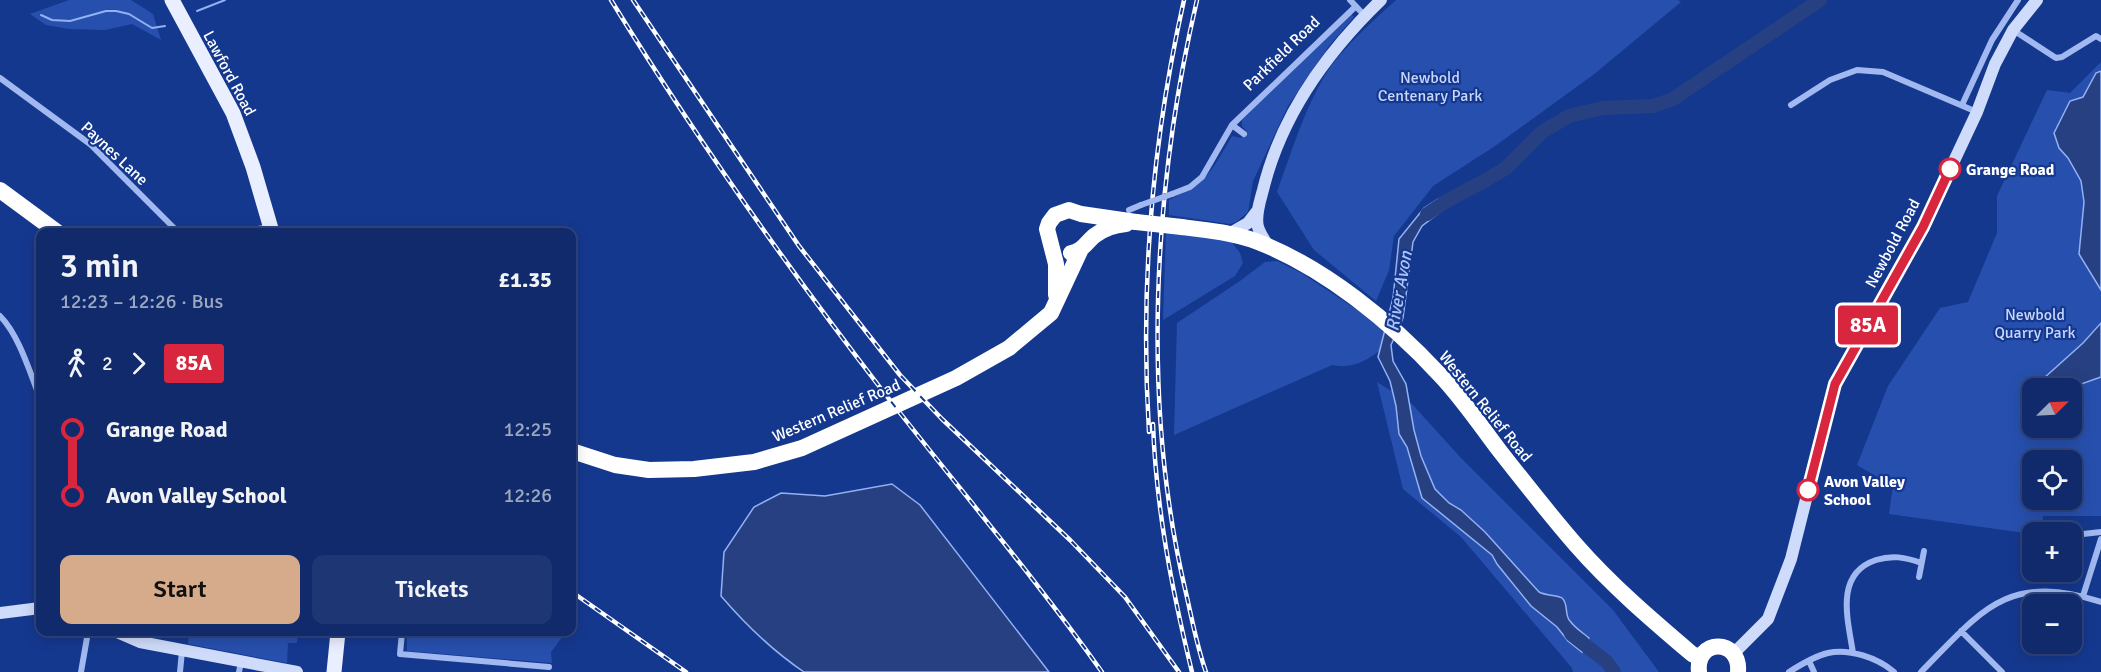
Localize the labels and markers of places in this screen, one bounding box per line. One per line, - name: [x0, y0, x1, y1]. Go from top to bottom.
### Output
- marker: Grange Road: [1939, 158, 1961, 180]
- place label: Grange Road: [1966, 160, 2055, 180]
- place label: Avon Valley School: [1824, 472, 1905, 510]
- marker: Avon Valley School: [1797, 479, 1819, 501]

